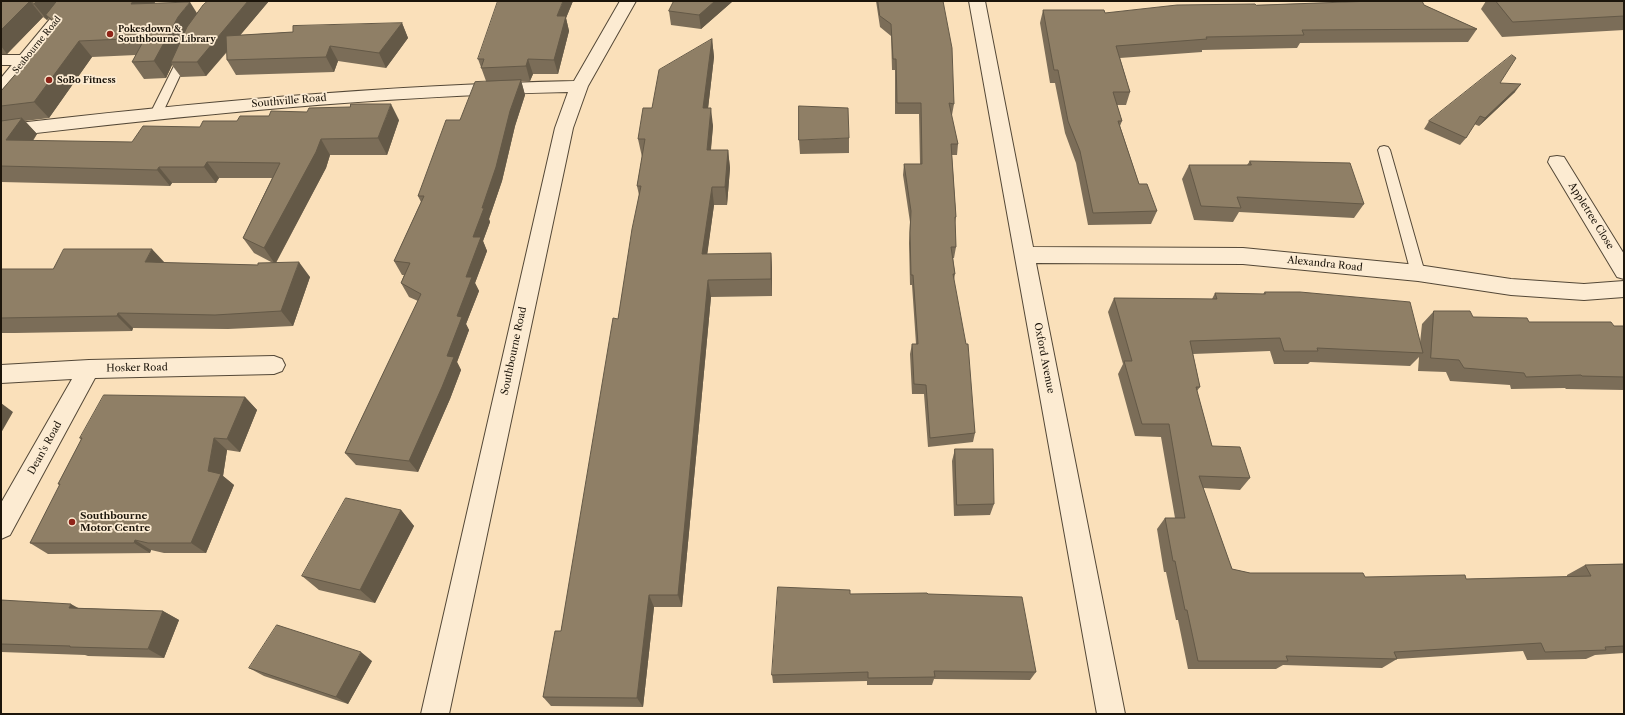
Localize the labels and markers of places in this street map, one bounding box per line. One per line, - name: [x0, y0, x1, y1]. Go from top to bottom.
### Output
- place label: Pokesdown & Southbourne Library: [118, 24, 216, 45]
- marker: Pokesdown & Southbourne Library: [105, 29, 115, 39]
- marker: SoBo Fitness: [44, 75, 54, 85]
- place label: SoBo Fitness: [57, 75, 116, 85]
- place label: Southbourne Motor Centre: [80, 510, 150, 534]
- marker: Southbourne Motor Centre: [67, 517, 77, 527]

